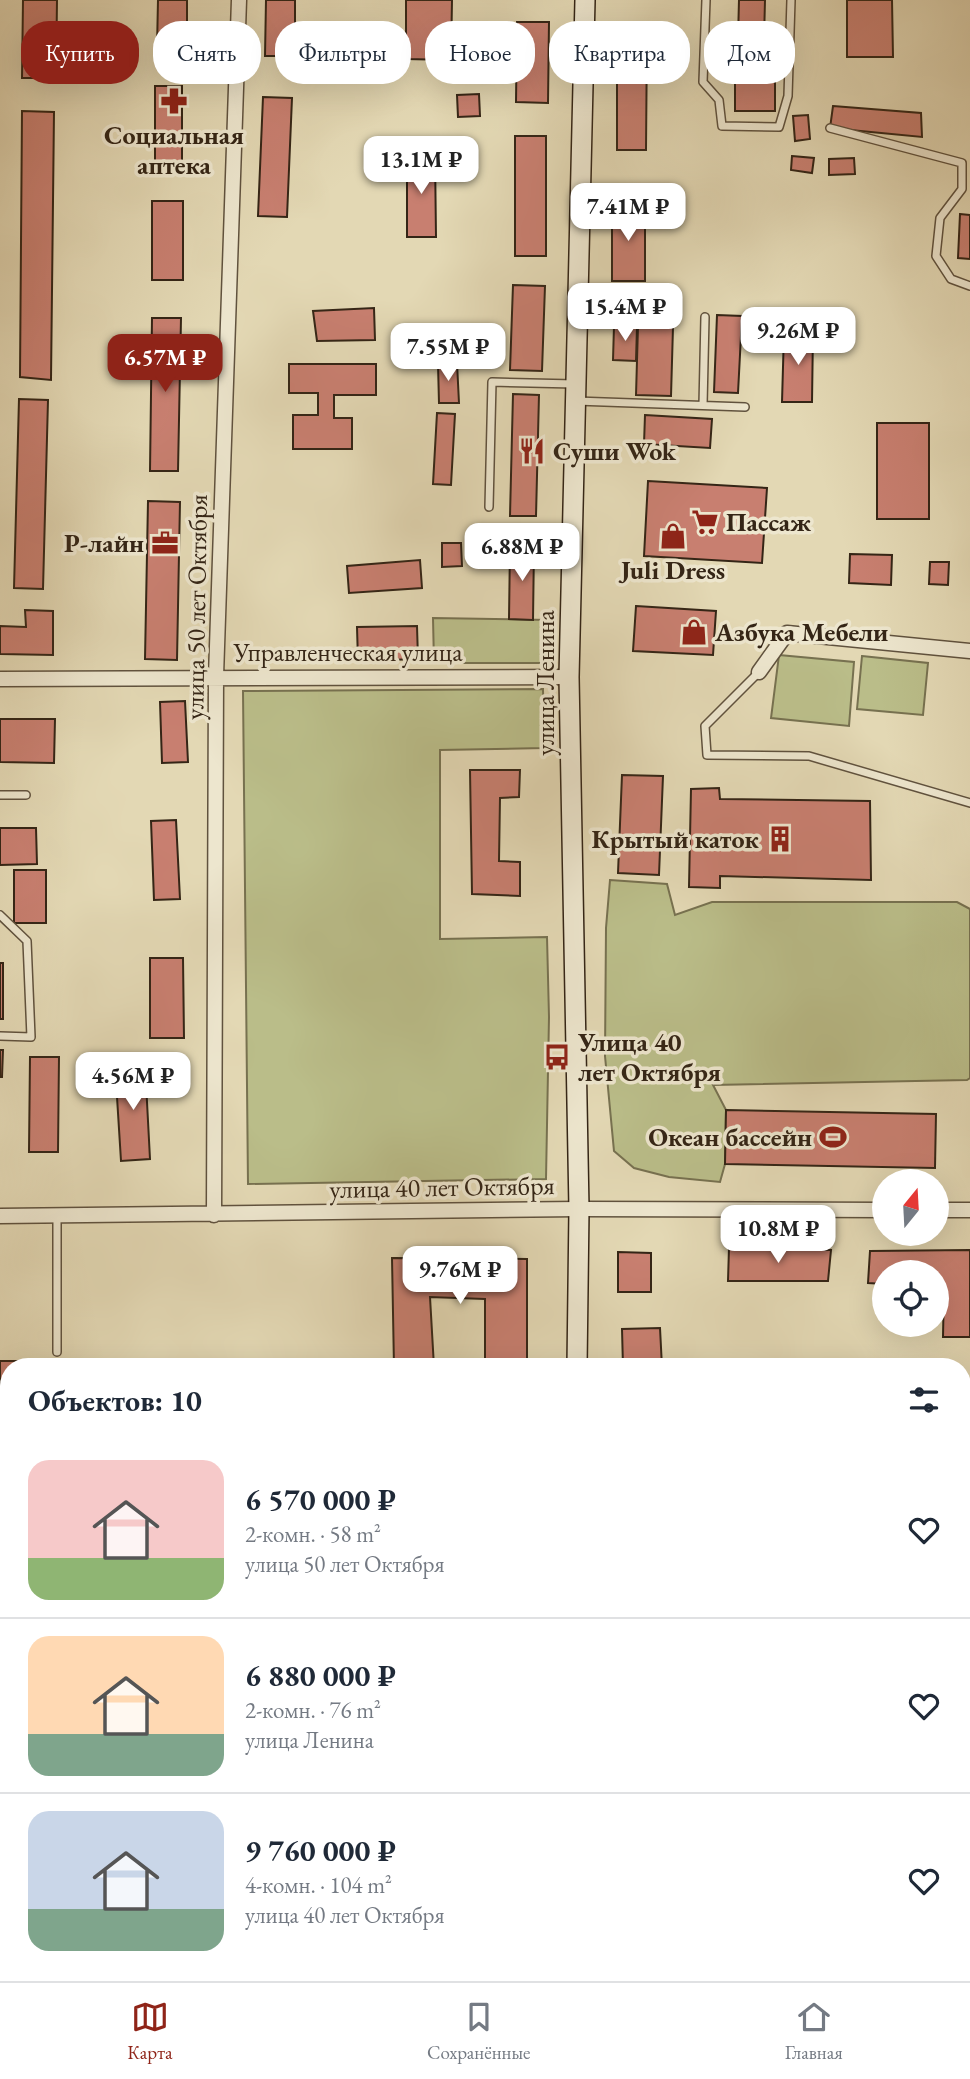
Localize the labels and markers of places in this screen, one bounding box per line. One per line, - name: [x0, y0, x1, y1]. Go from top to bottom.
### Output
- pharmacy icon: Социальная аптека: [159, 86, 189, 116]
- place label: Социальная аптека: [104, 118, 244, 182]
- pin: 13.1M ₽: [356, 136, 486, 196]
- pin: 7.41M ₽: [563, 184, 693, 243]
- pin: 15.4M ₽: [560, 284, 690, 343]
- pin: 9.26M ₽: [733, 308, 863, 367]
- pin: 7.55M ₽: [383, 324, 513, 383]
- pin: 6.57M ₽: [100, 334, 230, 394]
- place label: Суши Wok: [553, 434, 677, 468]
- restaurant icon: Суши Wok: [517, 436, 547, 466]
- place label: Пассаж: [726, 505, 811, 539]
- supermarket icon: Пассаж: [690, 507, 720, 537]
- shop icon: Juli Dress: [658, 521, 688, 551]
- pin: 6.88M ₽: [457, 524, 587, 583]
- place label: Р-лайн: [64, 526, 144, 560]
- office icon: Р-лайн: [150, 528, 180, 558]
- place label: Juli Dress: [618, 553, 725, 587]
- place label: Азбука Мебели: [714, 615, 888, 649]
- shop icon: Азбука Мебели: [679, 617, 709, 647]
- place label: Крытый каток: [592, 822, 760, 856]
- building icon: Крытый каток: [765, 824, 795, 854]
- place label: Улица 40 лет Октября: [577, 1025, 721, 1089]
- bus stop icon: Улица 40 лет Октября: [542, 1042, 572, 1072]
- pin: 4.56M ₽: [68, 1052, 198, 1112]
- place label: Океан бассейн: [648, 1120, 812, 1154]
- sports icon: Океан бассейн: [818, 1122, 848, 1152]
- pin: 10.8M ₽: [713, 1206, 843, 1265]
- pin: 9.76M ₽: [395, 1246, 525, 1306]

